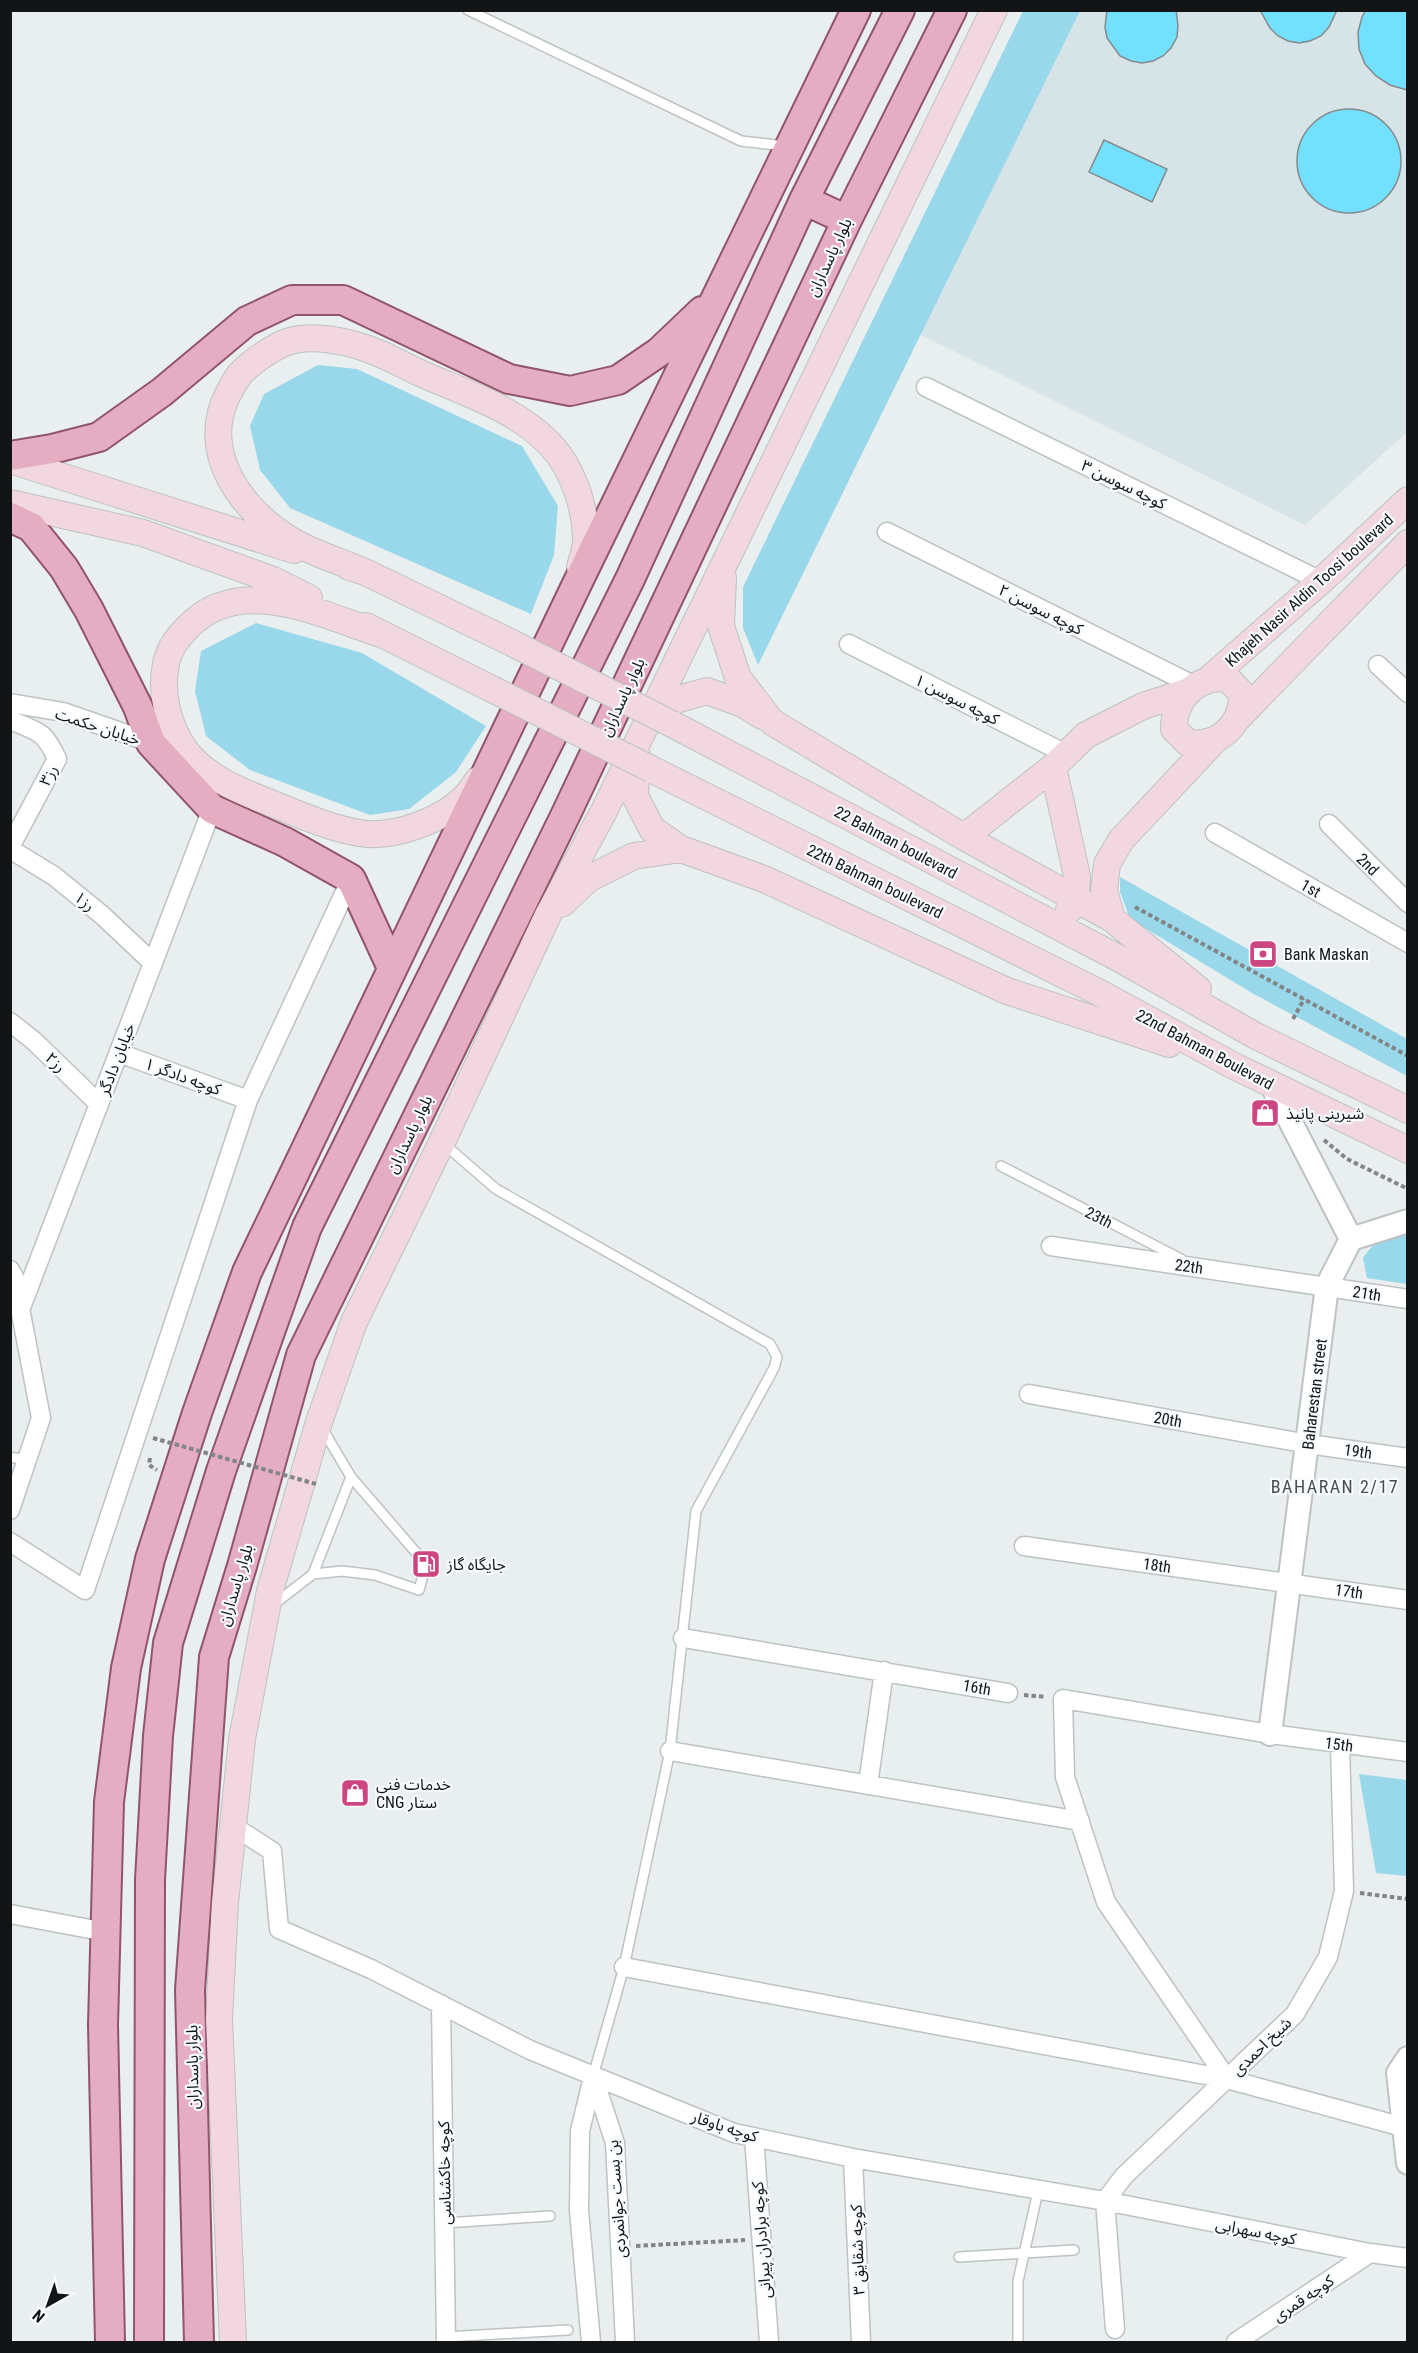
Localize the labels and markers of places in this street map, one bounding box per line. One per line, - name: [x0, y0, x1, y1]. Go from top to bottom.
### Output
- bank icon: Bank Maskan: [1247, 938, 1279, 970]
- place label: Bank Maskan: [1284, 945, 1369, 964]
- shop icon: شیرینی پانیذ: [1249, 1097, 1281, 1129]
- place label: شیرینی پانیذ: [1286, 1104, 1364, 1124]
- fuel station icon: جایگاه گاز: [410, 1548, 442, 1580]
- place label: جایگاه گاز: [446, 1555, 506, 1574]
- place label: خدمات فنی‌ CNG ستار: [376, 1775, 451, 1812]
- shop icon: خدمات فنی‌ CNG ستار: [339, 1777, 371, 1809]

